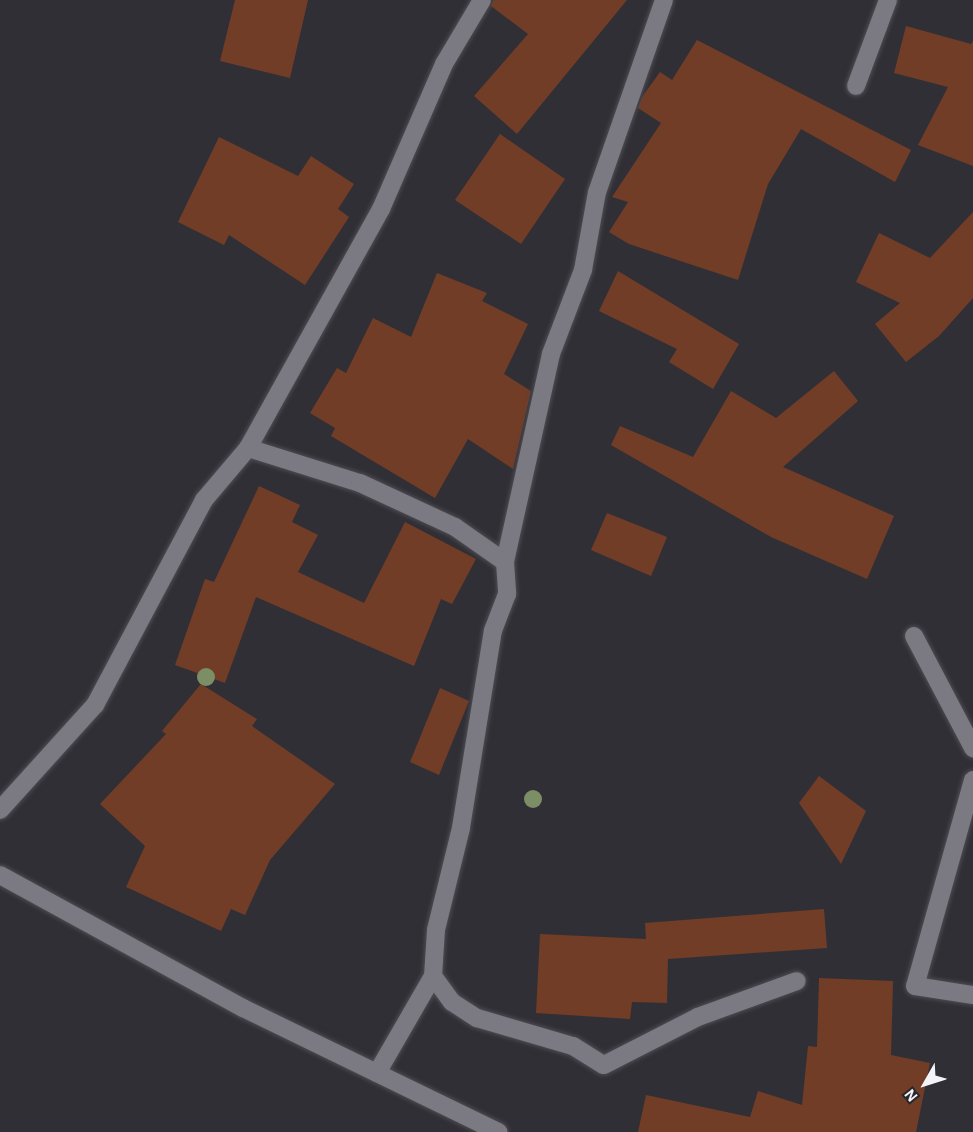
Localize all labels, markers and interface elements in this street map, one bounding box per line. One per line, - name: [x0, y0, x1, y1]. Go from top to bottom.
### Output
- north arrow: [895, 1054, 955, 1114]
- text: N: [901, 1086, 921, 1105]

